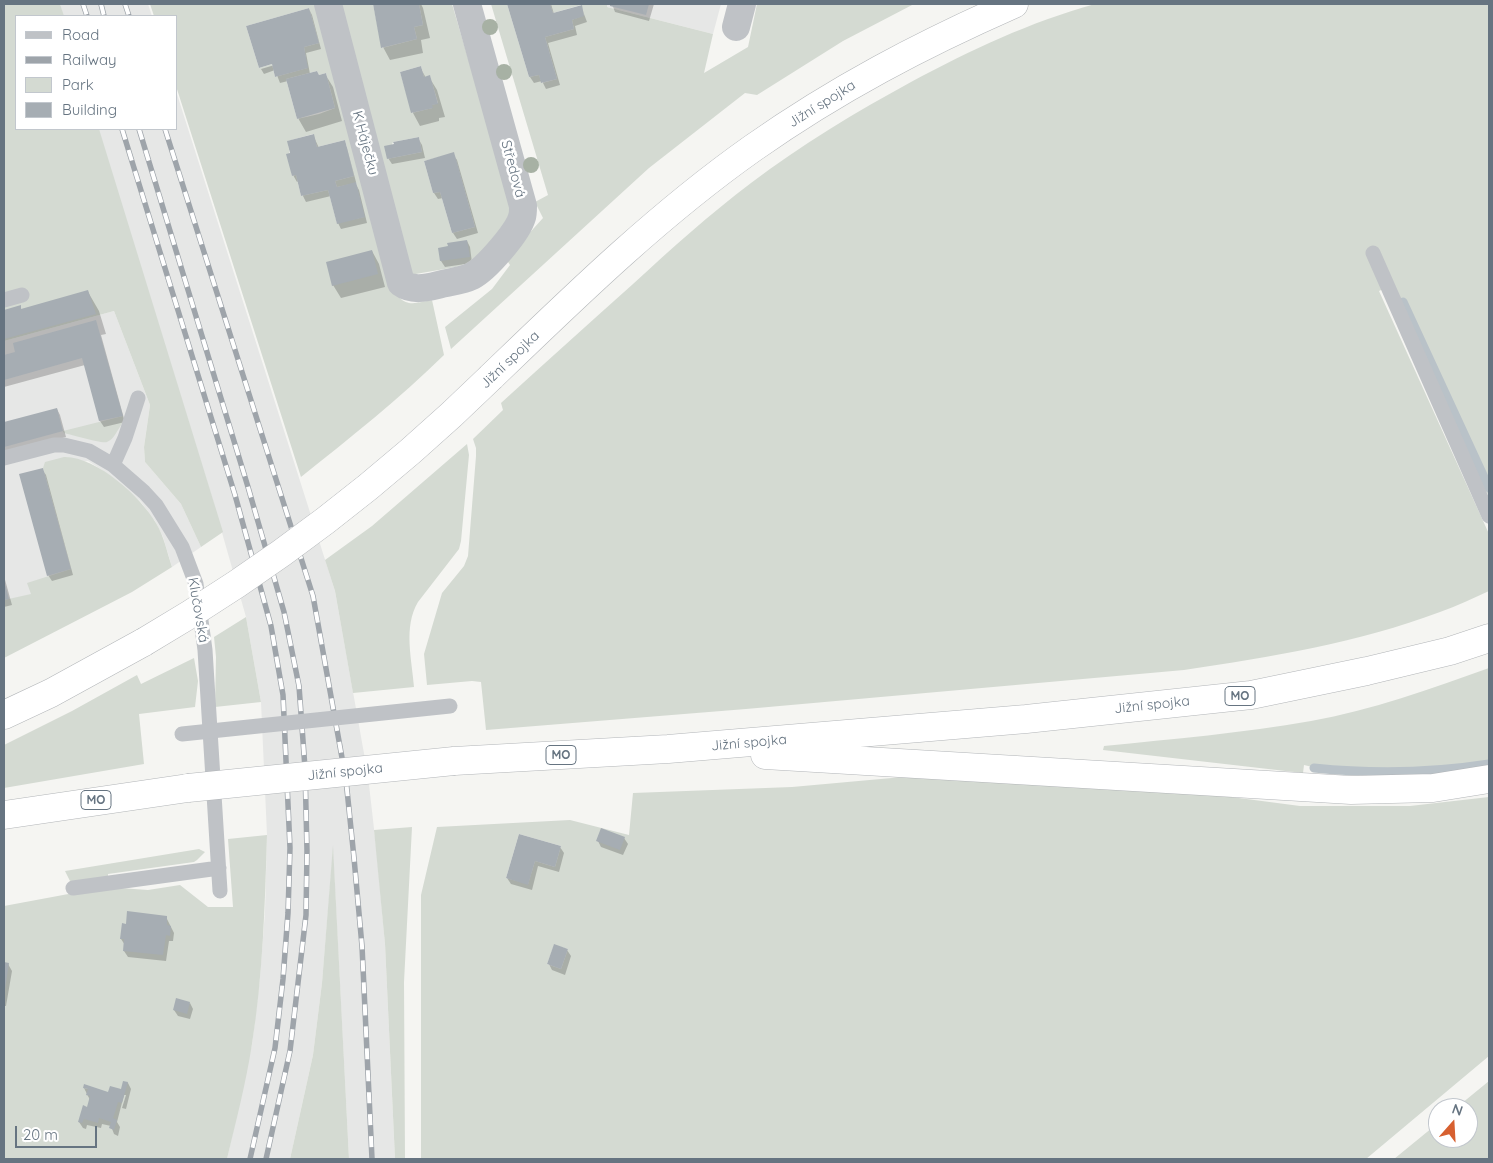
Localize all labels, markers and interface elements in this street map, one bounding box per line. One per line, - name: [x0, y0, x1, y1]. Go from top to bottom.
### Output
- legend: [15, 15, 178, 130]
- text: Road: [62, 25, 99, 44]
- text: Railway: [62, 50, 117, 69]
- text: Park: [62, 75, 94, 94]
- street label: Jižní spojka: [785, 77, 859, 131]
- text: Building: [62, 100, 117, 119]
- street label: K Háječku: [348, 109, 382, 177]
- street label: Středová: [497, 139, 529, 199]
- street label: Jižní spojka: [477, 328, 543, 392]
- street label: Klučovská: [184, 576, 212, 644]
- road number: MO: [1225, 686, 1255, 706]
- street label: Jižní spojka: [1113, 693, 1191, 717]
- street label: Jižní spojka: [711, 731, 787, 755]
- road number: MO: [546, 746, 576, 764]
- street label: Jižní spojka: [306, 760, 384, 784]
- road number: MO: [81, 790, 111, 810]
- north arrow: [1428, 1098, 1478, 1148]
- text: N: [1450, 1100, 1465, 1120]
- scale bar: [18, 1116, 100, 1148]
- text: 20 m: [23, 1125, 58, 1144]

